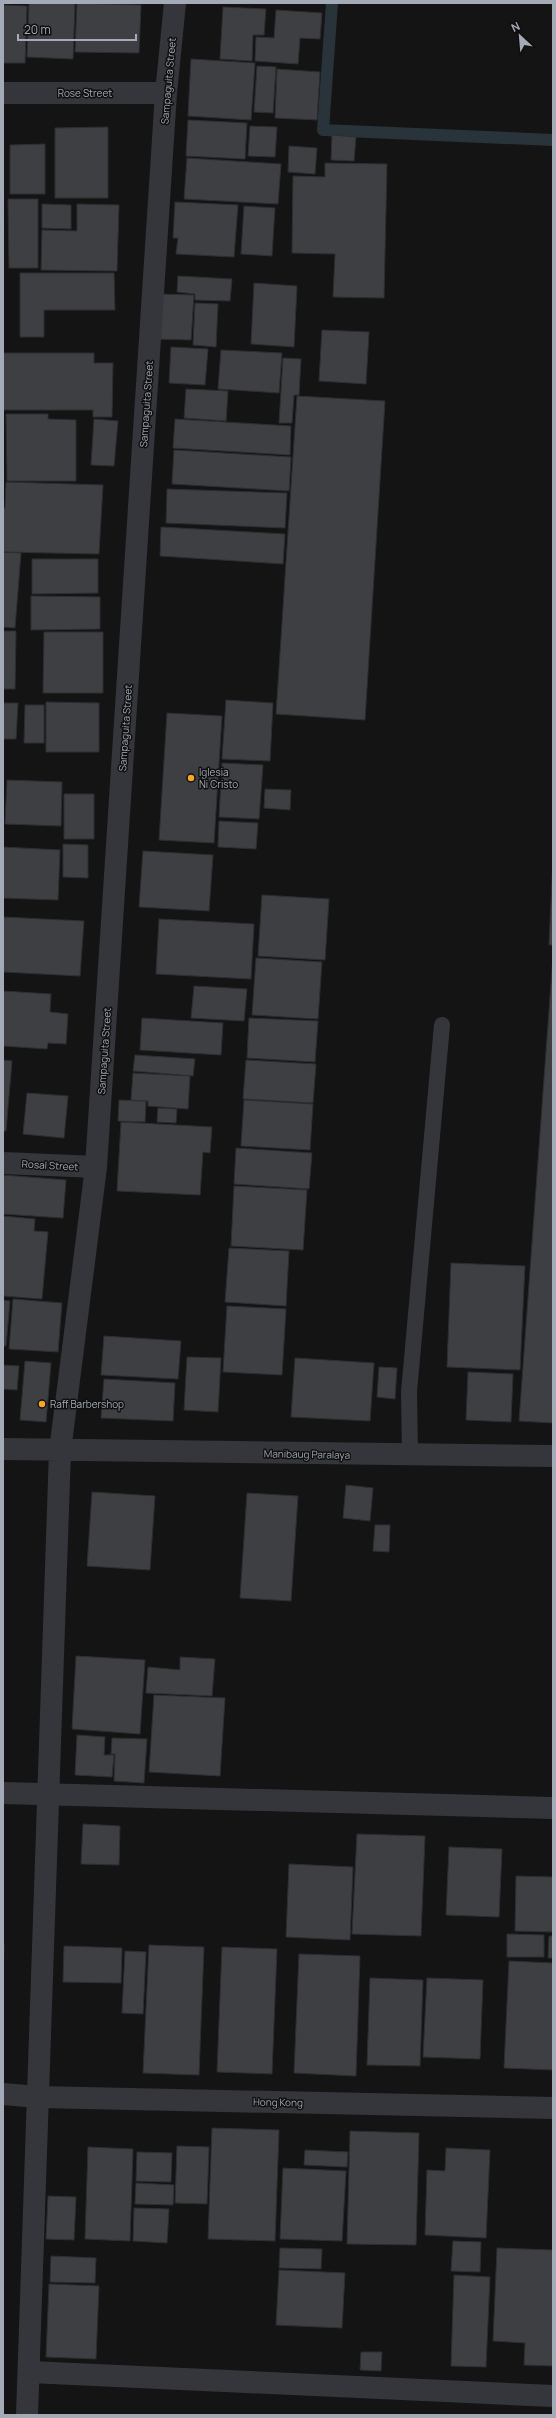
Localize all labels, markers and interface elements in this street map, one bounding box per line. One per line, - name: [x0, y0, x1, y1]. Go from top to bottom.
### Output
- scale bar: [18, 16, 136, 42]
- north arrow: [500, 16, 540, 56]
- text: N: [509, 18, 522, 35]
- text: 20 m: [24, 21, 51, 38]
- street label: Sampaguita Street: [157, 37, 179, 125]
- street label: Rose Street: [58, 86, 112, 100]
- street label: Sampaguita Street: [136, 360, 156, 448]
- street label: Sampaguita Street: [115, 684, 135, 772]
- place label: Iglesia Ni Cristo: [199, 765, 238, 791]
- marker: Iglesia Ni Cristo: [186, 773, 196, 783]
- street label: Sampaguita Street: [94, 1007, 114, 1095]
- street label: Rosal Street: [21, 1157, 79, 1173]
- place label: Raff Barbershop: [50, 1397, 124, 1411]
- marker: Raff Barbershop: [37, 1399, 47, 1409]
- street label: Manibaug Paralaya: [264, 1446, 350, 1462]
- street label: Hong Kong: [253, 2095, 303, 2109]

